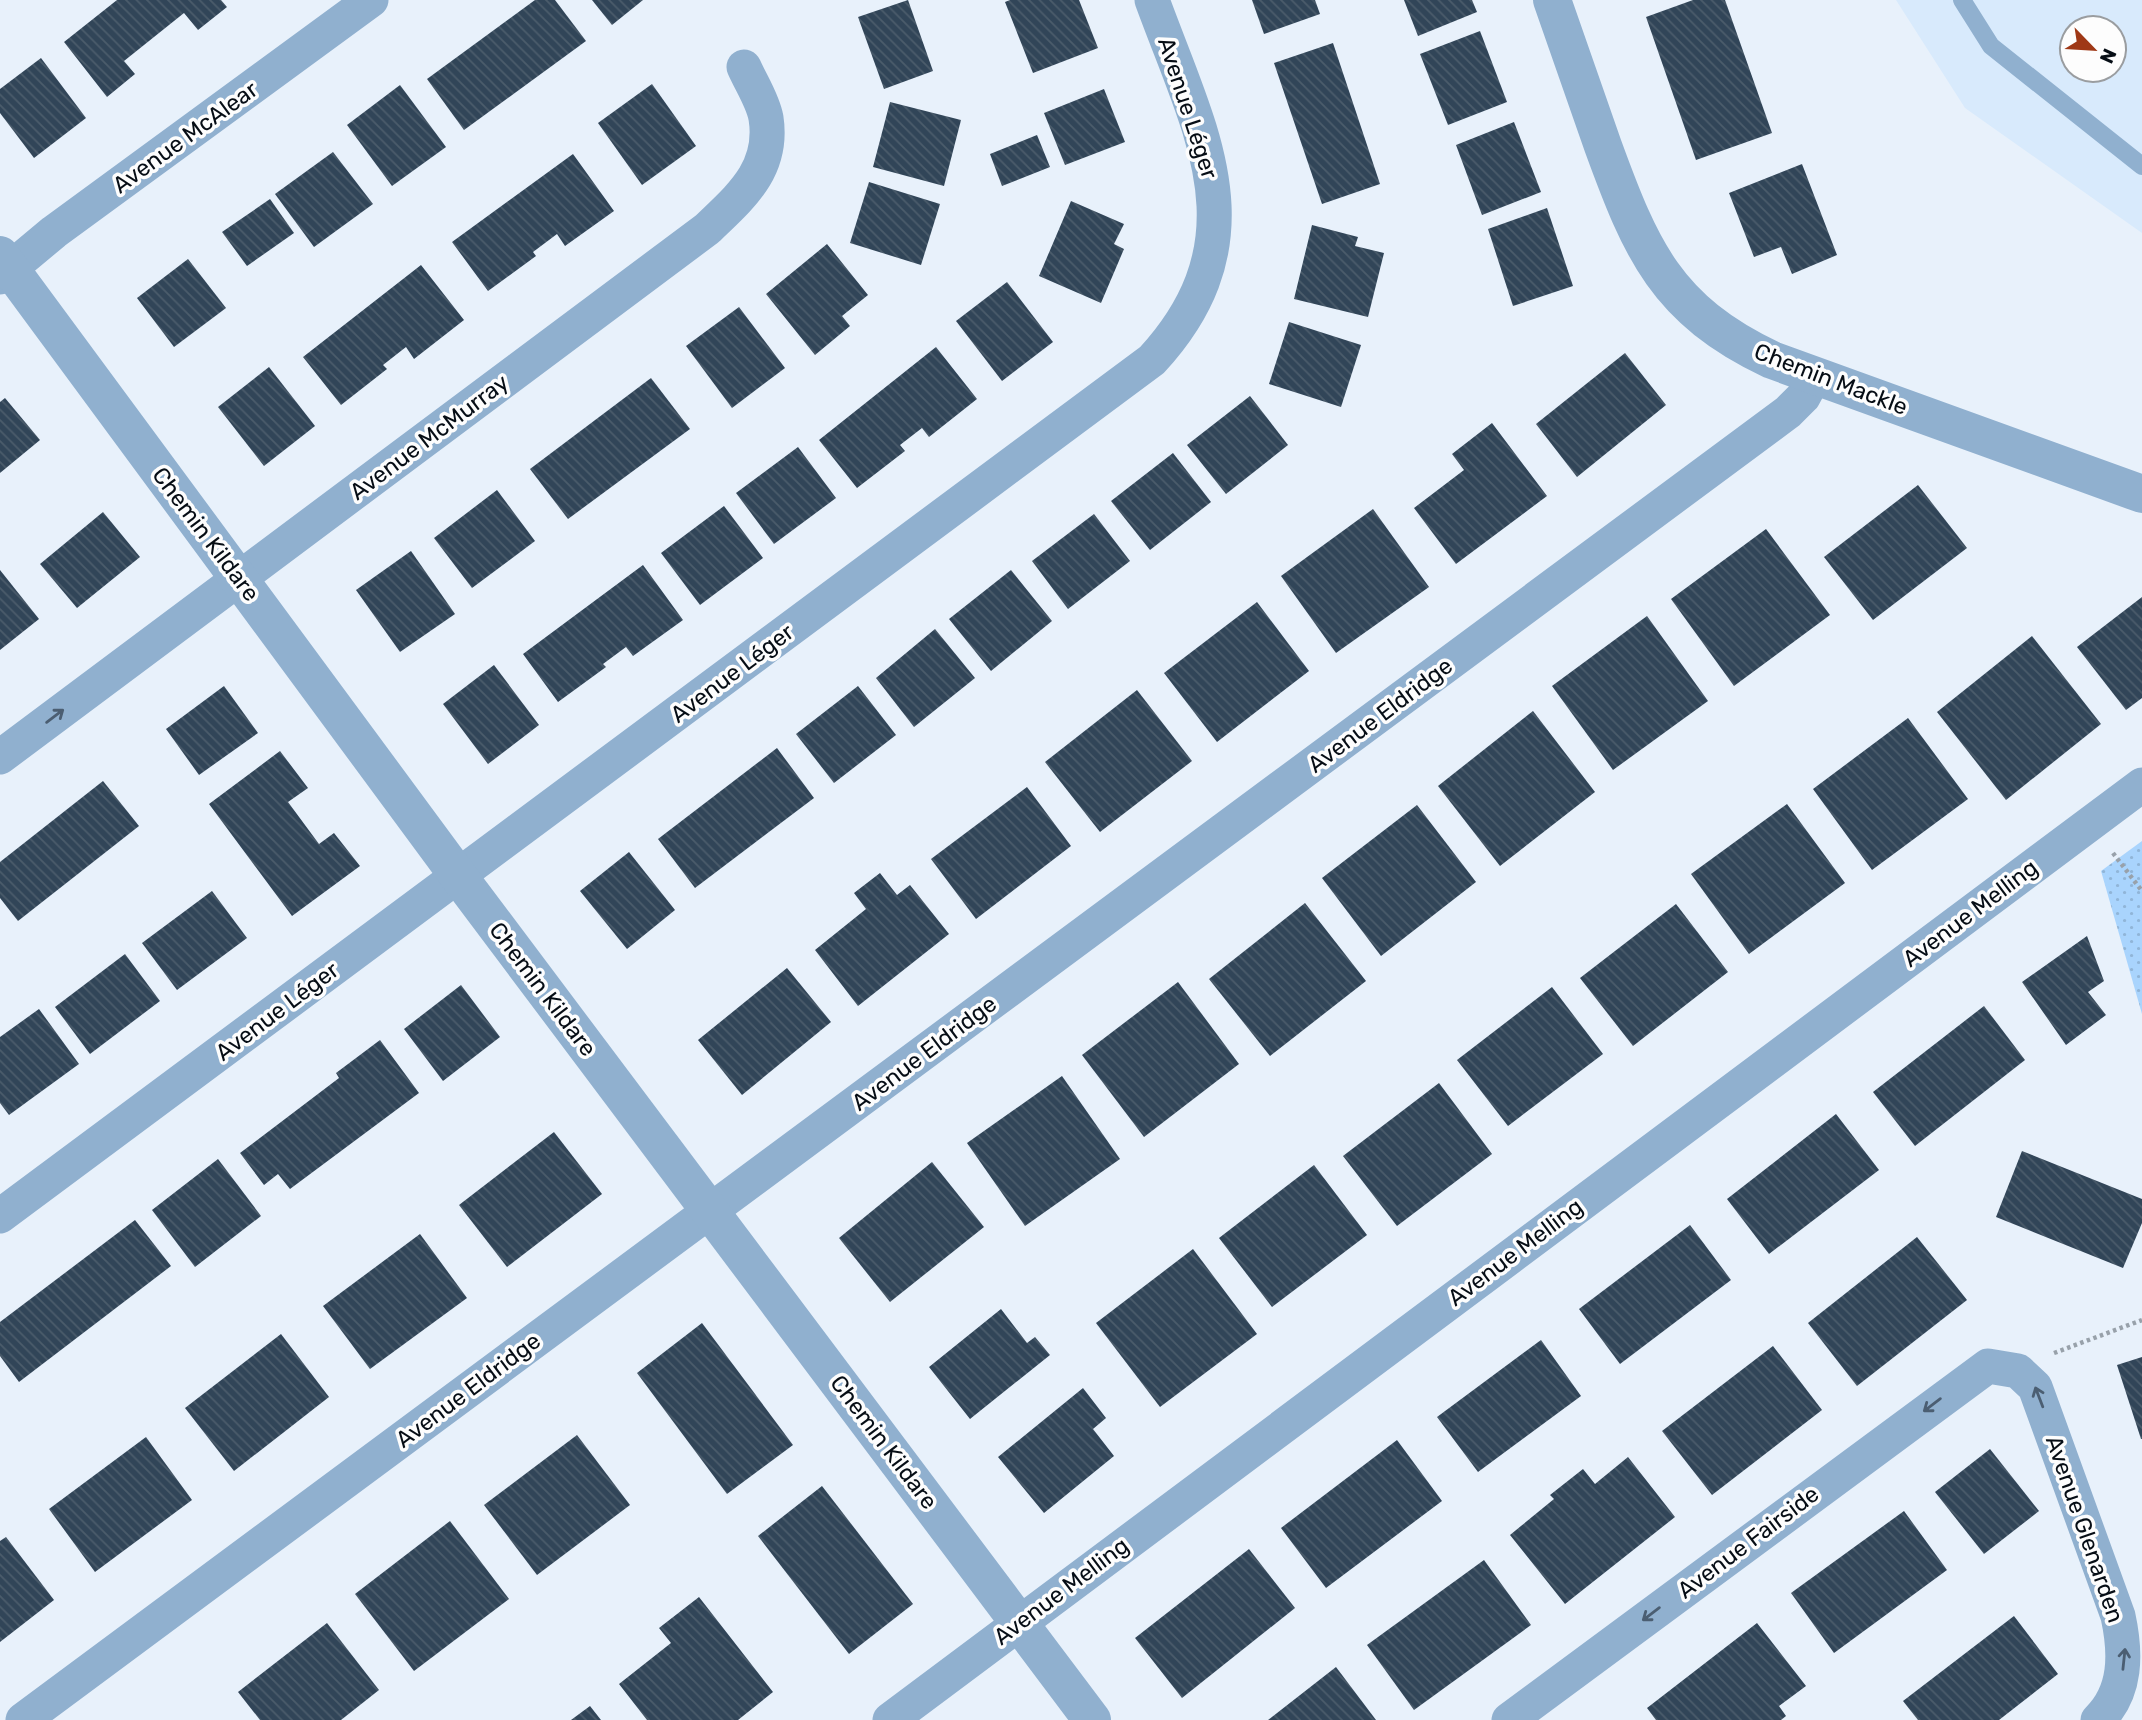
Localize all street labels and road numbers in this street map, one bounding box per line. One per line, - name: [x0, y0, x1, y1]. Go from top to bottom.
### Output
- street label: Avenue Léger: [1152, 34, 1224, 183]
- street label: Avenue McAlear: [107, 75, 263, 199]
- street label: Chemin Mackle: [1750, 337, 1912, 421]
- street label: Avenue McMurray: [344, 368, 514, 506]
- street label: Chemin Kildare: [147, 461, 265, 607]
- street label: Avenue Léger: [665, 617, 799, 728]
- street label: Avenue Eldridge: [1302, 651, 1458, 779]
- street label: Avenue Melling: [1897, 853, 2043, 973]
- street label: Chemin Kildare: [484, 916, 602, 1062]
- street label: Avenue Léger: [210, 955, 344, 1066]
- street label: Avenue Eldridge: [846, 989, 1002, 1117]
- street label: Avenue Melling: [1442, 1192, 1588, 1312]
- street label: Avenue Eldridge: [390, 1326, 546, 1454]
- street label: Chemin Kildare: [825, 1369, 943, 1515]
- street label: Avenue Glenarden: [2040, 1432, 2130, 1626]
- street label: Avenue Fairside: [1672, 1480, 1824, 1604]
- street label: Avenue Melling: [988, 1531, 1134, 1651]

